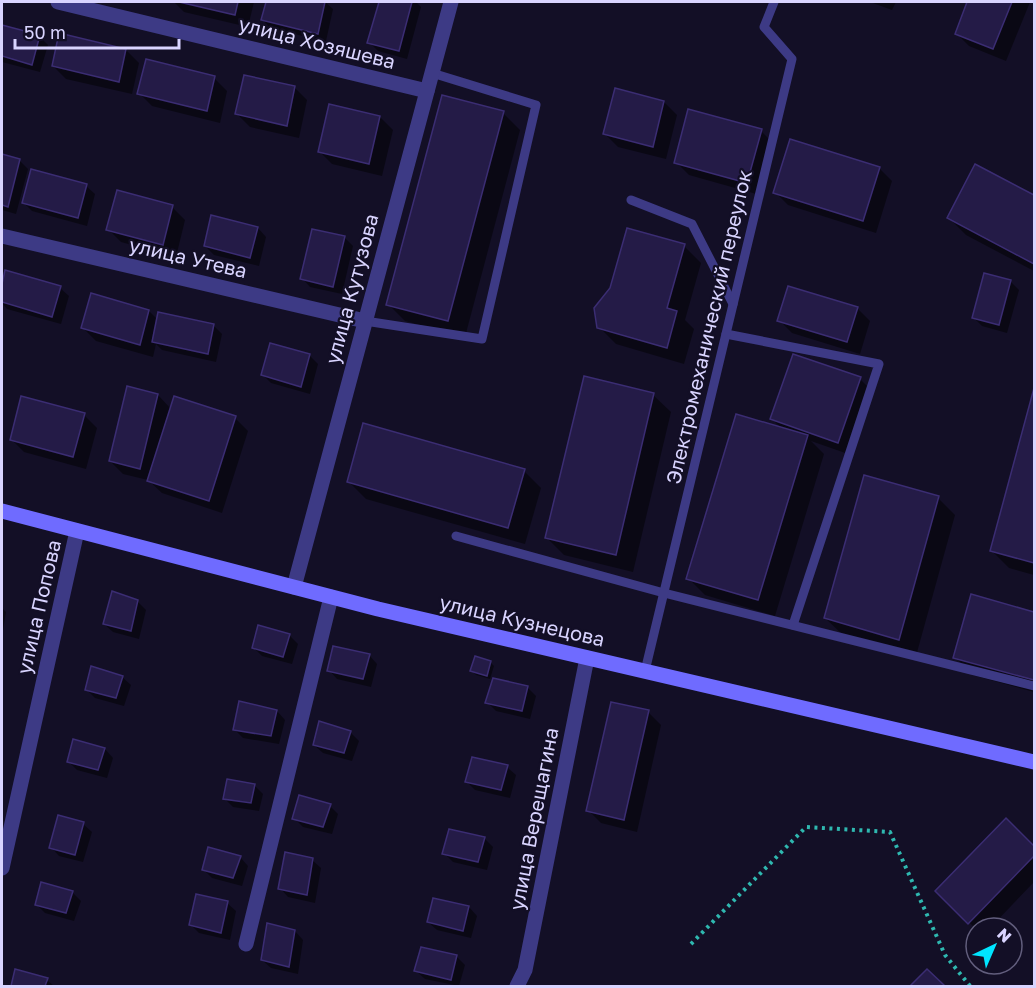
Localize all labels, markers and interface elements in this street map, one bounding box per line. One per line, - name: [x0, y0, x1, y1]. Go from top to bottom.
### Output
- street label: улица Хозяшева: [236, 11, 398, 73]
- scale bar: [15, 12, 178, 50]
- text: 50 m: [24, 21, 66, 43]
- street label: Электромеханический переулок: [660, 167, 756, 486]
- street label: улица Кутузова: [319, 211, 383, 366]
- street label: улица Утева: [127, 232, 250, 282]
- street label: улица Попова: [11, 537, 65, 676]
- street label: улица Кузнецова: [437, 589, 607, 651]
- street label: улица Верещагина: [504, 725, 563, 912]
- north arrow: [964, 916, 1024, 976]
- text: N: [993, 924, 1016, 947]

